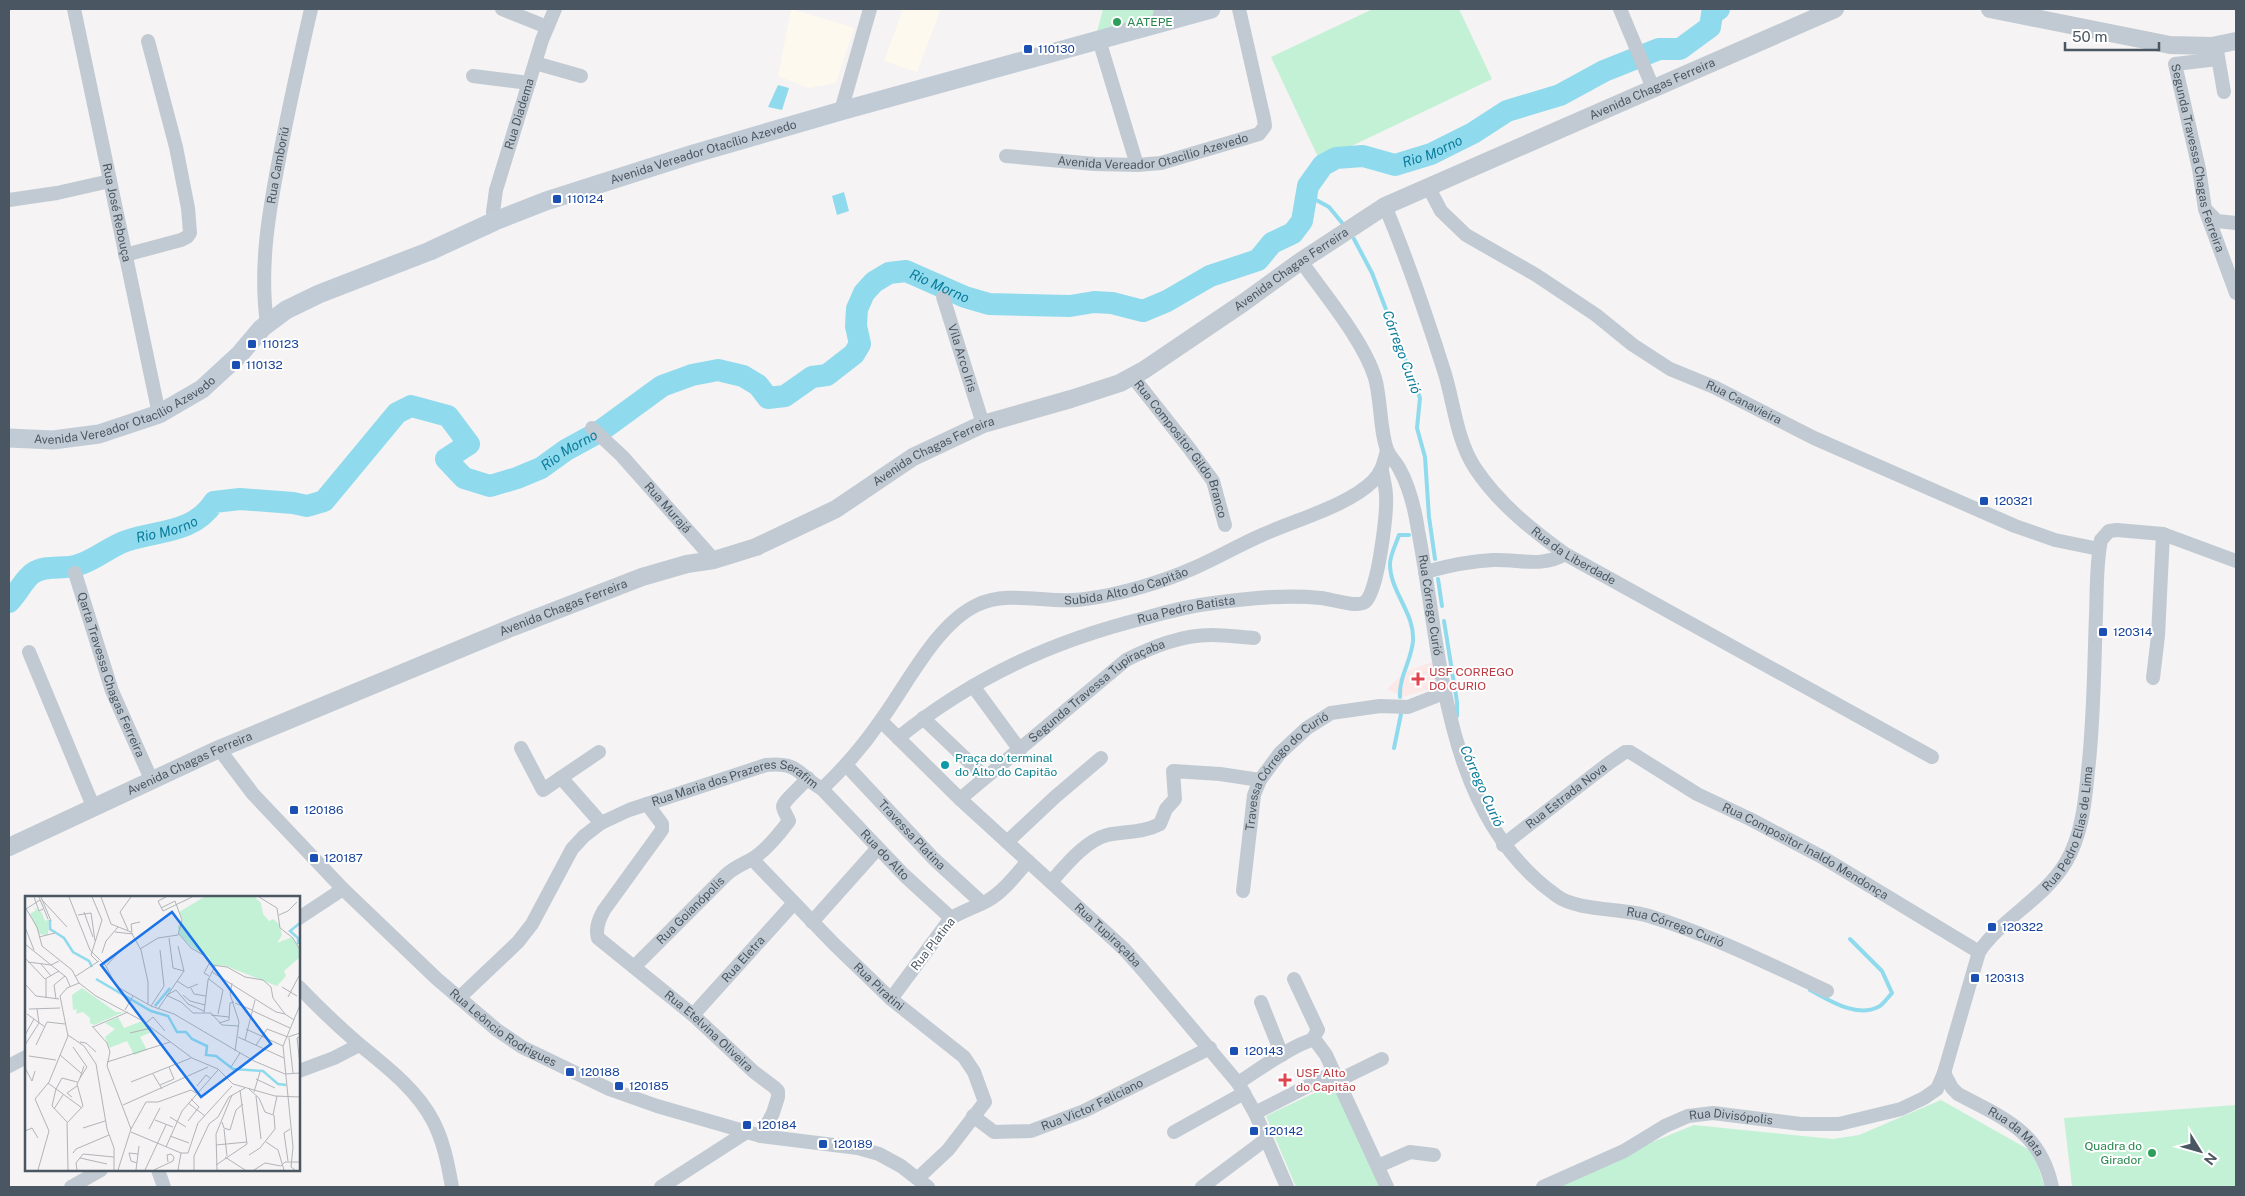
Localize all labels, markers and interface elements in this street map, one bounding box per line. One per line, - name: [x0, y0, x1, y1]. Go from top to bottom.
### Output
- place label: AATEPE: [1127, 15, 1173, 29]
- marker: AATEPE: [1111, 16, 1123, 28]
- scale bar: [2065, 20, 2159, 52]
- text: 50 m: [2072, 28, 2107, 45]
- place label: 110130: [1038, 42, 1075, 56]
- marker: 110130: [1022, 43, 1034, 55]
- street label: Avenida Chagas Ferreira: [1587, 55, 1717, 123]
- street label: Segunda Travessa Chagas Ferreira: [2168, 62, 2227, 254]
- street label: Rua Diadema: [502, 77, 537, 151]
- street label: Avenida Vereador Otacílio Azevedo: [608, 117, 798, 187]
- street label: Rua Camboriú: [264, 125, 292, 205]
- street label: Avenida Vereador Otacilio Azevedo: [1057, 130, 1250, 172]
- water label: Rio Morno: [1400, 132, 1465, 170]
- street label: Rua José Rebouça: [100, 162, 134, 263]
- place label: 110124: [567, 192, 604, 206]
- marker: 110124: [551, 193, 563, 205]
- street label: Avenida Chagas Ferreira: [1231, 225, 1351, 314]
- water label: Rio Morno: [907, 266, 971, 306]
- water label: Córrego Curió: [1380, 308, 1425, 396]
- street label: Vila Arco Iris: [945, 322, 980, 394]
- place label: 110123: [262, 337, 299, 351]
- marker: 110123: [246, 338, 258, 350]
- place label: 110132: [246, 358, 283, 372]
- marker: 110132: [230, 359, 242, 371]
- street label: Avenida Vereador Otacílio Azevedo: [34, 373, 218, 447]
- street label: Rua Compositor Gildo Branco: [1131, 377, 1230, 520]
- street label: Rua Canavieira: [1704, 377, 1784, 427]
- street label: Avenida Chagas Ferreira: [870, 414, 996, 489]
- water label: Rio Morno: [538, 426, 601, 473]
- street label: Rua Murajá: [642, 479, 694, 536]
- place label: 120321: [1994, 494, 2033, 508]
- marker: 120321: [1978, 495, 1990, 507]
- water label: Rio Morno: [134, 513, 201, 546]
- street label: Rua da Liberdade: [1528, 524, 1618, 588]
- street label: Rua Córrego Curió: [1415, 553, 1445, 657]
- street label: Subida Alto do Capitão: [1064, 564, 1190, 607]
- street label: Avenida Chagas Ferreira: [497, 576, 629, 639]
- street label: Qarta Travessa Chagas Ferreira: [74, 590, 148, 760]
- street label: Rua Pedro Batista: [1136, 593, 1236, 627]
- place label: 120314: [2113, 625, 2153, 639]
- marker: 120314: [2097, 626, 2109, 638]
- street label: Segunda Travessa Tupiraçaba: [1026, 637, 1167, 745]
- place label: USF CORREGO DO CURIO: [1429, 665, 1514, 693]
- marker: USF CORREGO DO CURIO: [1411, 672, 1425, 686]
- street label: Travessa Córrego do Curió: [1243, 709, 1331, 831]
- street label: Avenida Chagas Ferreira: [125, 729, 254, 798]
- water label: Córrego Curió: [1457, 743, 1507, 830]
- place label: Praça do terminal do Alto do Capitão: [955, 751, 1057, 779]
- street label: Rua Maria dos Prazeres Serafim: [650, 758, 821, 809]
- marker: Praça do terminal do Alto do Capitão: [939, 759, 951, 771]
- street label: Rua Estrada Nova: [1523, 760, 1610, 832]
- street label: Rua Pedro Elias de Lima: [2039, 766, 2095, 894]
- street label: Travessa Platina: [875, 797, 948, 873]
- street label: Rua Compositor Inaldo Mendonça: [1720, 800, 1891, 902]
- place label: 120186: [304, 803, 343, 817]
- marker: 120186: [288, 804, 300, 816]
- street label: Rua do Alto: [858, 827, 912, 883]
- place label: 120187: [324, 851, 363, 865]
- marker: 120187: [308, 852, 320, 864]
- street label: Rua Goianópolis: [654, 874, 727, 947]
- inset map: [25, 896, 300, 1171]
- street label: Rua Tupiraçaba: [1072, 900, 1144, 970]
- street label: Rua Córrego Curió: [1626, 905, 1726, 950]
- street label: Rua Platina: [908, 915, 958, 973]
- place label: 120322: [2002, 920, 2043, 934]
- marker: 120322: [1986, 921, 1998, 933]
- street label: Rua Eletra: [719, 933, 768, 985]
- street label: Rua Piratini: [851, 960, 907, 1014]
- place label: 120313: [1985, 971, 2024, 985]
- marker: 120313: [1969, 972, 1981, 984]
- street label: Rua Leôncio Rodrigues: [447, 986, 559, 1070]
- street label: Rua Etelvina Oliveira: [662, 988, 756, 1074]
- place label: 120143: [1244, 1044, 1283, 1058]
- marker: 120143: [1228, 1045, 1240, 1057]
- place label: 120188: [580, 1065, 620, 1079]
- marker: 120188: [564, 1066, 576, 1078]
- place label: USF Alto do Capitão: [1296, 1066, 1356, 1094]
- marker: USF Alto do Capitão: [1278, 1073, 1292, 1087]
- street label: Rua Victor Feliciano: [1039, 1075, 1146, 1134]
- place label: 120185: [629, 1079, 669, 1093]
- marker: 120185: [613, 1080, 625, 1092]
- street label: Rua da Mata: [1986, 1104, 2046, 1159]
- street label: Rua Divisópolis: [1688, 1106, 1774, 1127]
- place label: 120184: [757, 1118, 797, 1132]
- marker: 120184: [741, 1119, 753, 1131]
- place label: 120142: [1264, 1124, 1303, 1138]
- marker: 120142: [1248, 1125, 1260, 1137]
- north arrow: [2175, 1126, 2225, 1176]
- place label: 120189: [833, 1137, 872, 1151]
- marker: 120189: [817, 1138, 829, 1150]
- place label: Quadra do Girador: [2084, 1139, 2142, 1167]
- marker: Quadra do Girador: [2146, 1147, 2158, 1159]
- text: N: [2201, 1150, 2220, 1168]

